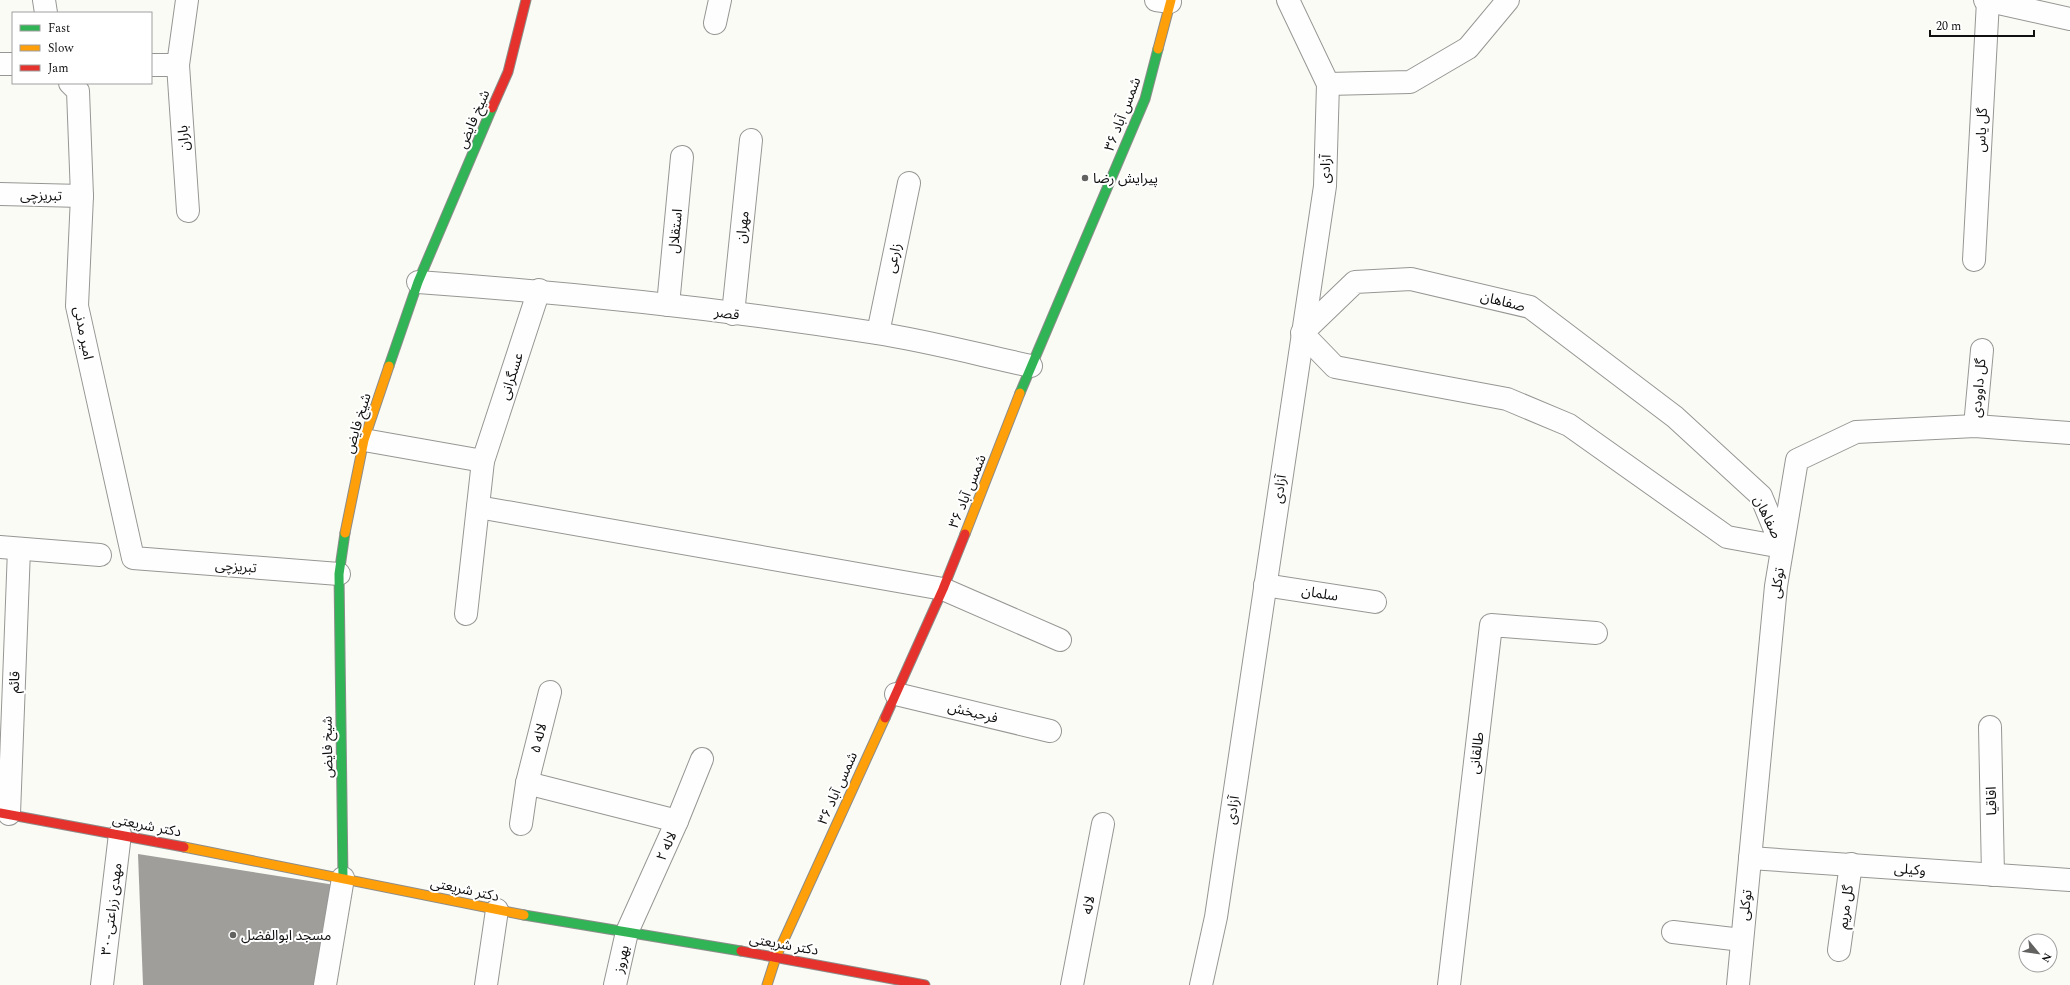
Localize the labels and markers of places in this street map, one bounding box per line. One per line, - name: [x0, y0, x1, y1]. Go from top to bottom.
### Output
- place label: پیرایش رضا: [1093, 168, 1158, 189]
- marker: پیرایش رضا: [1080, 173, 1090, 183]
- place label: مسجد ابوالفضل: [241, 925, 331, 946]
- marker: مسجد ابوالفضل: [228, 930, 238, 940]

